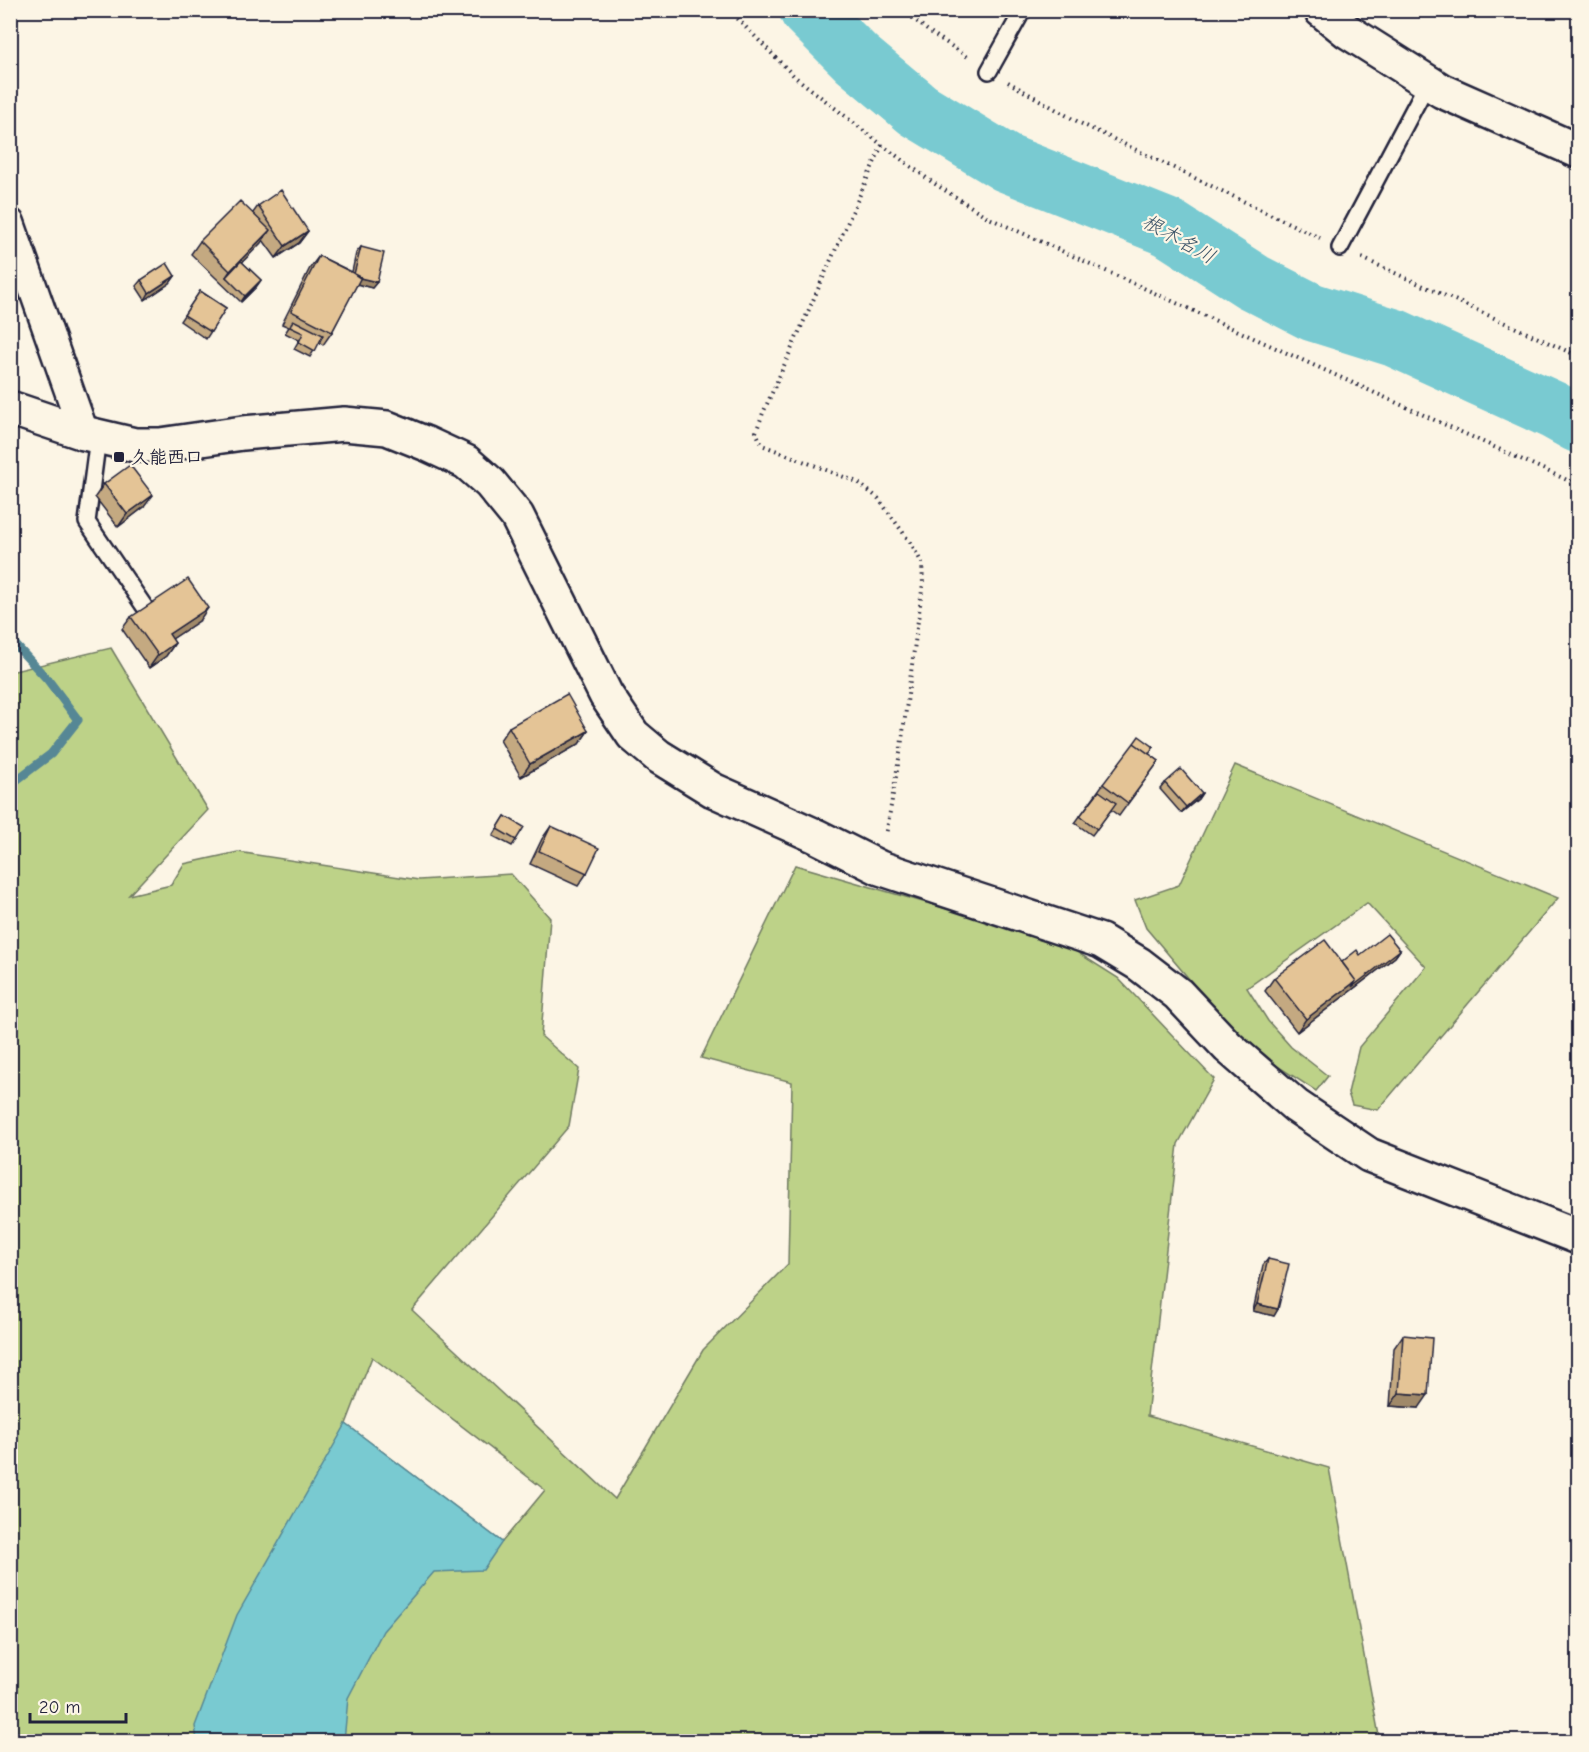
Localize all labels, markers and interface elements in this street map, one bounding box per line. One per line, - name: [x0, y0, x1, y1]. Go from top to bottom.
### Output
- water label: 根木名川: [1138, 210, 1220, 268]
- place label: 久能西口: [131, 447, 203, 468]
- marker: 久能西口: [112, 450, 126, 464]
- scale bar: [30, 1686, 126, 1724]
- text: 20 m: [39, 1697, 80, 1718]

